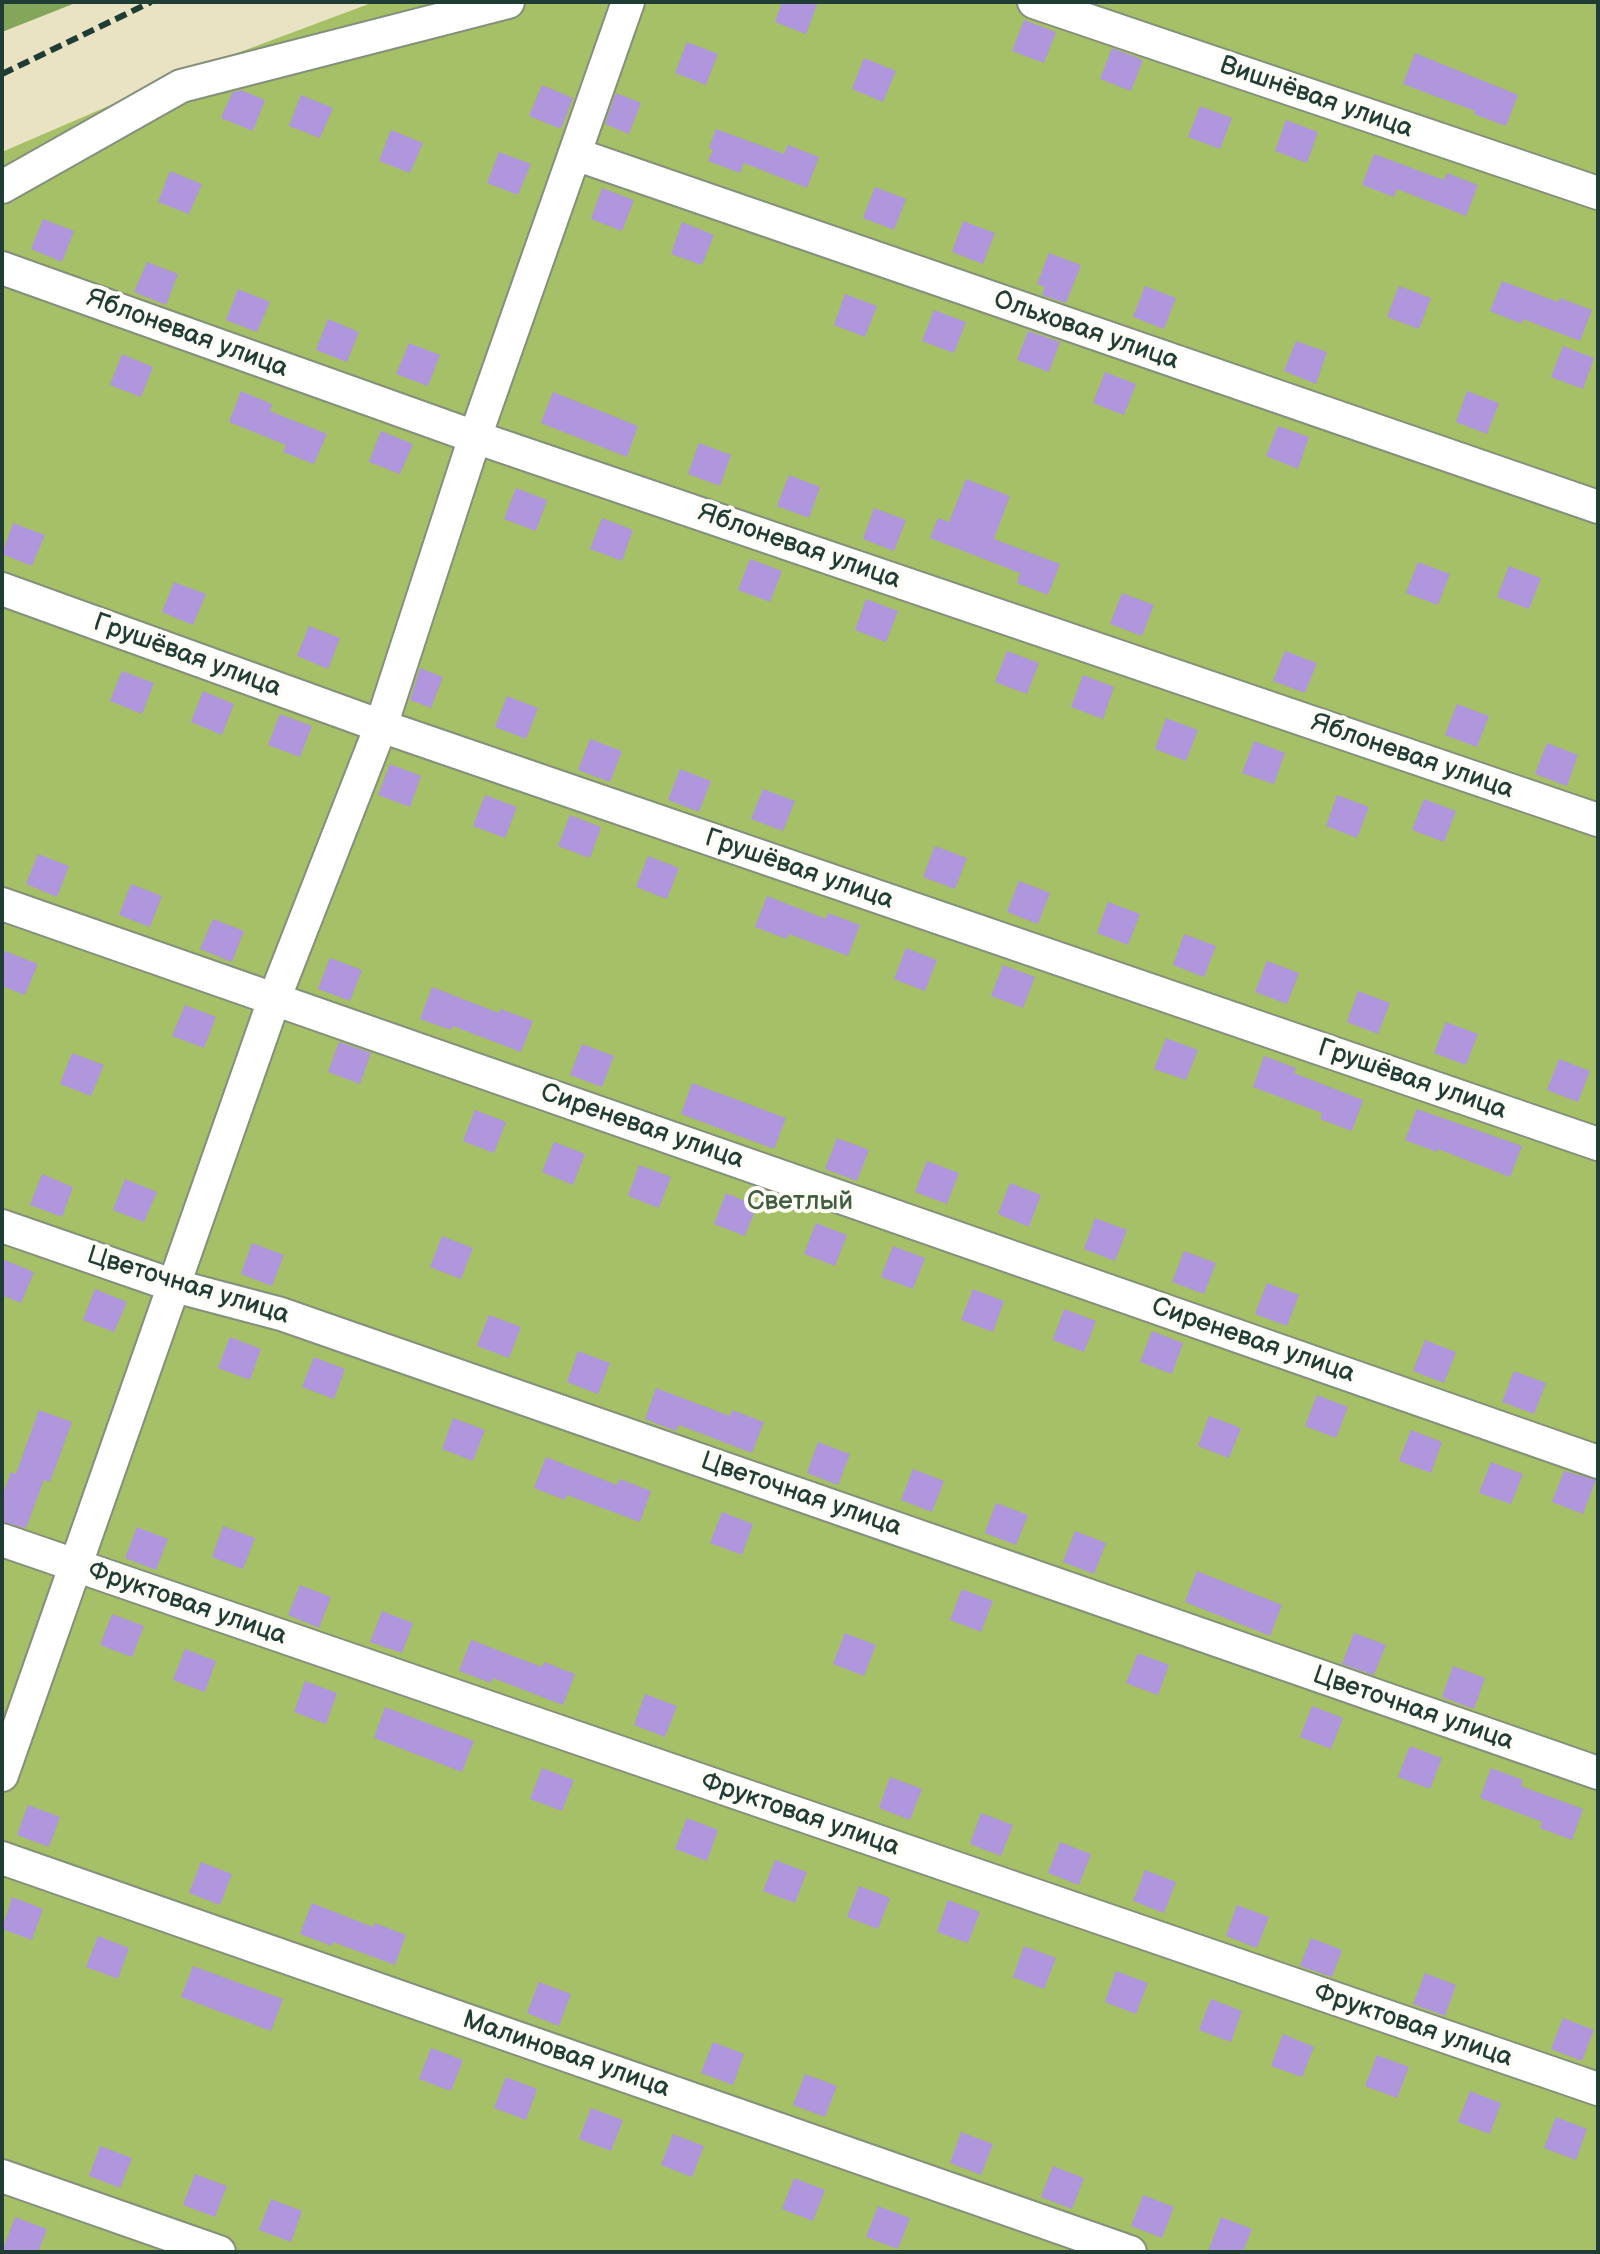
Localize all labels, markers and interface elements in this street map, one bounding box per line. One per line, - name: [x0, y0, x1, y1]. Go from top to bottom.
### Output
- street label: Вишнёвая улица: [1215, 50, 1417, 146]
- street label: Яблоневая улица: [82, 283, 292, 385]
- street label: Ольховая улица: [989, 285, 1183, 377]
- street label: Яблоневая улица: [694, 498, 904, 596]
- street label: Грушёвая улица: [89, 608, 285, 704]
- street label: Яблоневая улица: [1307, 708, 1517, 806]
- street label: Грушёвая улица: [700, 823, 898, 917]
- street label: Грушёвая улица: [1313, 1033, 1511, 1127]
- street label: Сиреневая улица: [536, 1078, 748, 1176]
- park label: Светлый: [747, 1186, 853, 1218]
- street label: Цветочная улица: [83, 1240, 293, 1332]
- street label: Сиреневая улица: [1147, 1292, 1359, 1390]
- street label: Цветочная улица: [697, 1446, 905, 1544]
- street label: Фруктовая улица: [84, 1555, 290, 1653]
- street label: Цветочная улица: [1309, 1660, 1517, 1758]
- street label: Фруктовая улица: [697, 1766, 903, 1864]
- street label: Фруктовая улица: [1310, 1977, 1516, 2075]
- street label: Малиновая улица: [458, 2005, 674, 2105]

